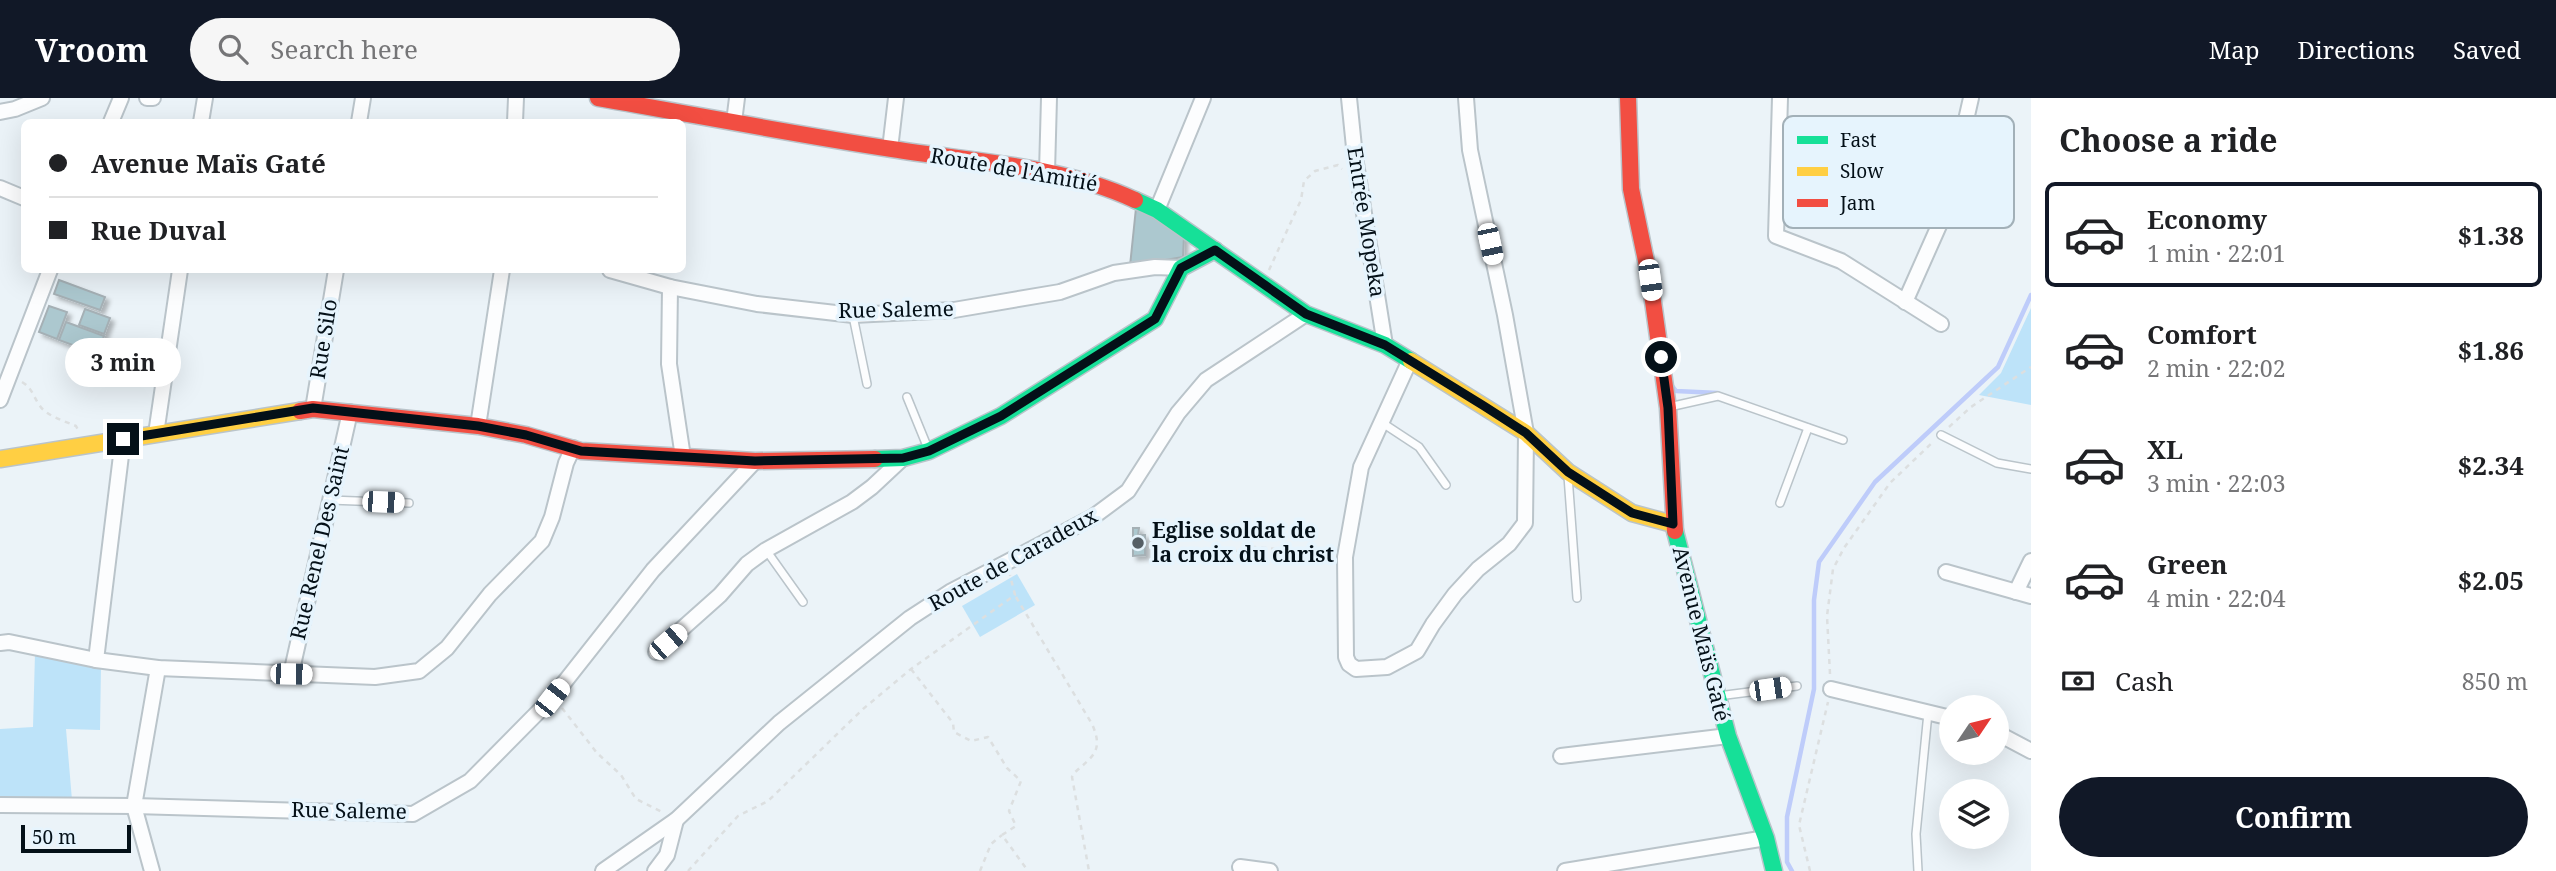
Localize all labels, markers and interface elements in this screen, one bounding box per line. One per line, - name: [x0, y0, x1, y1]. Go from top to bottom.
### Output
- search box: [190, 18, 680, 81]
- text: Vroom: [35, 27, 148, 72]
- icon: search: [214, 30, 252, 68]
- text: Search here: [270, 31, 418, 67]
- text: Map: [2209, 33, 2260, 66]
- text: Directions: [2298, 33, 2415, 66]
- text: Saved: [2453, 33, 2521, 66]
- legend: [1783, 116, 2014, 228]
- text: Choose a ride: [2059, 118, 2278, 161]
- text: Fast: [1840, 127, 1877, 153]
- street label: Route de l'Amitié: [928, 141, 1100, 197]
- text: Avenue Maïs Gaté: [91, 145, 326, 181]
- street label: Entrée Mopeka: [1341, 145, 1393, 299]
- text: Slow: [1840, 158, 1884, 184]
- text: Jam: [1839, 190, 1875, 216]
- text: Economy: [2147, 201, 2267, 237]
- icon: car: [2063, 203, 2126, 266]
- text: Rue Duval: [91, 212, 226, 248]
- text: $1.38: [2458, 217, 2524, 253]
- car: [1476, 221, 1505, 267]
- text: 1 min · 22:01: [2147, 237, 2285, 269]
- car: [1637, 258, 1664, 302]
- street label: Rue Saleme: [838, 294, 954, 324]
- street label: Rue Silo: [303, 297, 343, 381]
- text: Comfort: [2147, 316, 2257, 352]
- icon: car: [2063, 318, 2126, 381]
- text: $1.86: [2458, 332, 2524, 368]
- callout: 3 min: [65, 338, 181, 386]
- route start: [1645, 341, 1677, 373]
- text: 3 min: [90, 346, 156, 378]
- text: 2 min · 22:02: [2147, 352, 2285, 384]
- route end: [107, 423, 139, 455]
- text: XL: [2147, 431, 2183, 467]
- icon: car: [2063, 433, 2126, 496]
- street label: Rue Renel Des Saint: [283, 443, 355, 642]
- text: $2.34: [2458, 447, 2524, 483]
- text: 3 min · 22:03: [2147, 467, 2285, 499]
- car: [362, 491, 405, 513]
- street label: Route de Caradeux: [923, 501, 1102, 617]
- place label: Eglise soldat de la croix du christ: [1152, 516, 1334, 568]
- marker: Eglise soldat de la croix du christ: [1130, 535, 1146, 551]
- street label: Avenue Maïs Gaté: [1667, 543, 1737, 724]
- text: Green: [2147, 546, 2228, 582]
- icon: car: [2063, 548, 2126, 611]
- text: $2.05: [2458, 562, 2524, 598]
- text: 4 min · 22:04: [2147, 582, 2285, 614]
- car: [646, 620, 691, 664]
- icon: cash: [2059, 662, 2097, 700]
- car: [270, 663, 313, 685]
- text: Cash: [2115, 663, 2174, 699]
- text: 850 m: [2462, 665, 2528, 697]
- car: [531, 675, 574, 721]
- car: [1748, 676, 1793, 702]
- north arrow: [1939, 695, 2009, 765]
- map controls: [1939, 695, 2009, 849]
- button: Confirm: [2059, 777, 2528, 857]
- button: layers: [1939, 779, 2009, 849]
- street label: Rue Saleme: [291, 795, 407, 825]
- scale bar: [21, 822, 131, 854]
- text: 50 m: [32, 824, 76, 850]

